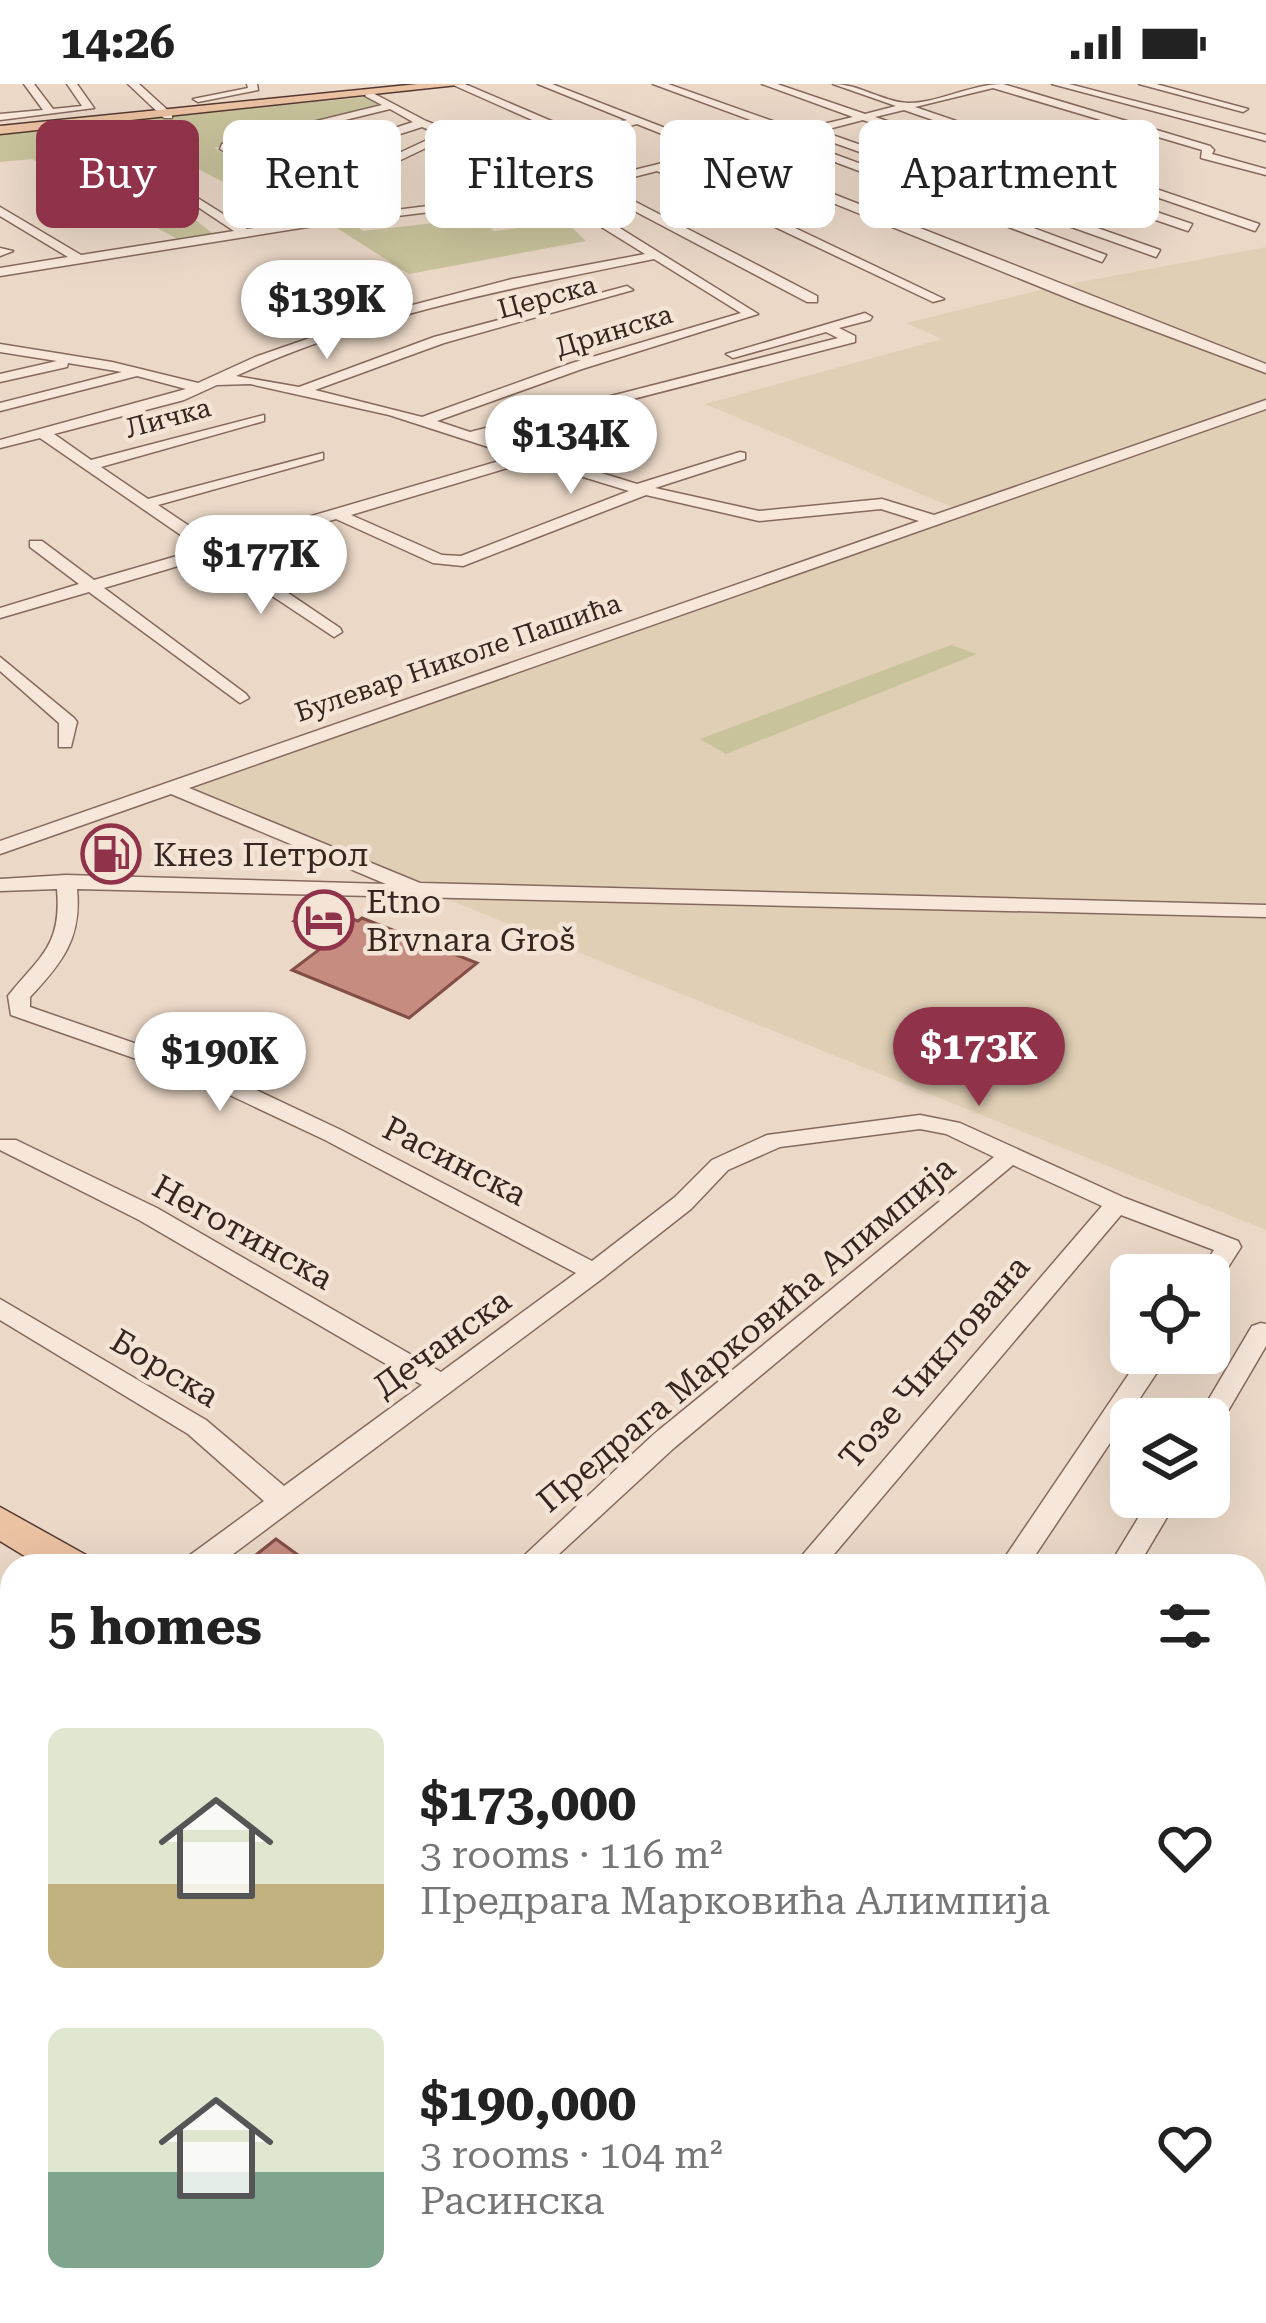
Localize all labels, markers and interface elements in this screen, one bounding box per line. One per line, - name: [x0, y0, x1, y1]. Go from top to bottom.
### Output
- text: 14:26: [60, 16, 175, 69]
- chip: Buy: [36, 120, 199, 228]
- chip: Rent: [223, 120, 401, 228]
- chip: Filters: [425, 120, 636, 228]
- chip: New: [660, 120, 835, 228]
- chip: Apartment: [859, 120, 1159, 228]
- pin: $139K: [243, 260, 411, 362]
- street label: Церска: [494, 268, 600, 325]
- text: $139K: [268, 276, 386, 322]
- street label: Дринска: [552, 298, 677, 364]
- street label: Личка: [122, 391, 215, 445]
- pin: $134K: [487, 395, 655, 497]
- text: $134K: [512, 411, 630, 457]
- pin: $177K: [177, 515, 345, 617]
- text: $177K: [202, 531, 320, 577]
- street label: Булевар Николе Пашића: [291, 587, 625, 729]
- fuel station icon: Кнез Петрол: [80, 823, 142, 885]
- place label: Кнез Петрол: [153, 835, 369, 874]
- place label: Etno Brvnara Groš: [366, 882, 575, 959]
- hotel icon: Etno Brvnara Groš: [293, 889, 355, 951]
- pin: $173K: [895, 1007, 1063, 1109]
- pin: $190K: [136, 1012, 304, 1114]
- text: $173K: [920, 1023, 1038, 1069]
- text: $190K: [161, 1028, 279, 1074]
- street label: Расинска: [377, 1108, 533, 1214]
- street label: Предрага Марковића Алимпија: [529, 1148, 963, 1520]
- street label: Неготинска: [146, 1166, 340, 1298]
- street label: Тозе Чиклована: [831, 1247, 1037, 1477]
- map controls: [1110, 1254, 1230, 1518]
- button: locate: [1110, 1254, 1230, 1374]
- street label: Дечанска: [366, 1280, 518, 1406]
- street label: Борска: [104, 1321, 226, 1415]
- button: layers: [1110, 1398, 1230, 1518]
- icon: filters: [1152, 1593, 1218, 1659]
- text: 5 homes: [48, 1597, 262, 1656]
- text: $173,000: [420, 1773, 636, 1832]
- icon: home: [144, 1776, 288, 1920]
- icon: heart: [1152, 1815, 1218, 1881]
- text: 3 rooms · 116 m²: [420, 1832, 723, 1878]
- text: Предрага Марковића Алимпија: [420, 1878, 1050, 1924]
- text: $190,000: [420, 2073, 636, 2132]
- icon: home: [144, 2076, 288, 2220]
- icon: heart: [1152, 2115, 1218, 2181]
- text: 3 rooms · 104 m²: [420, 2132, 723, 2178]
- text: Расинска: [420, 2178, 604, 2224]

